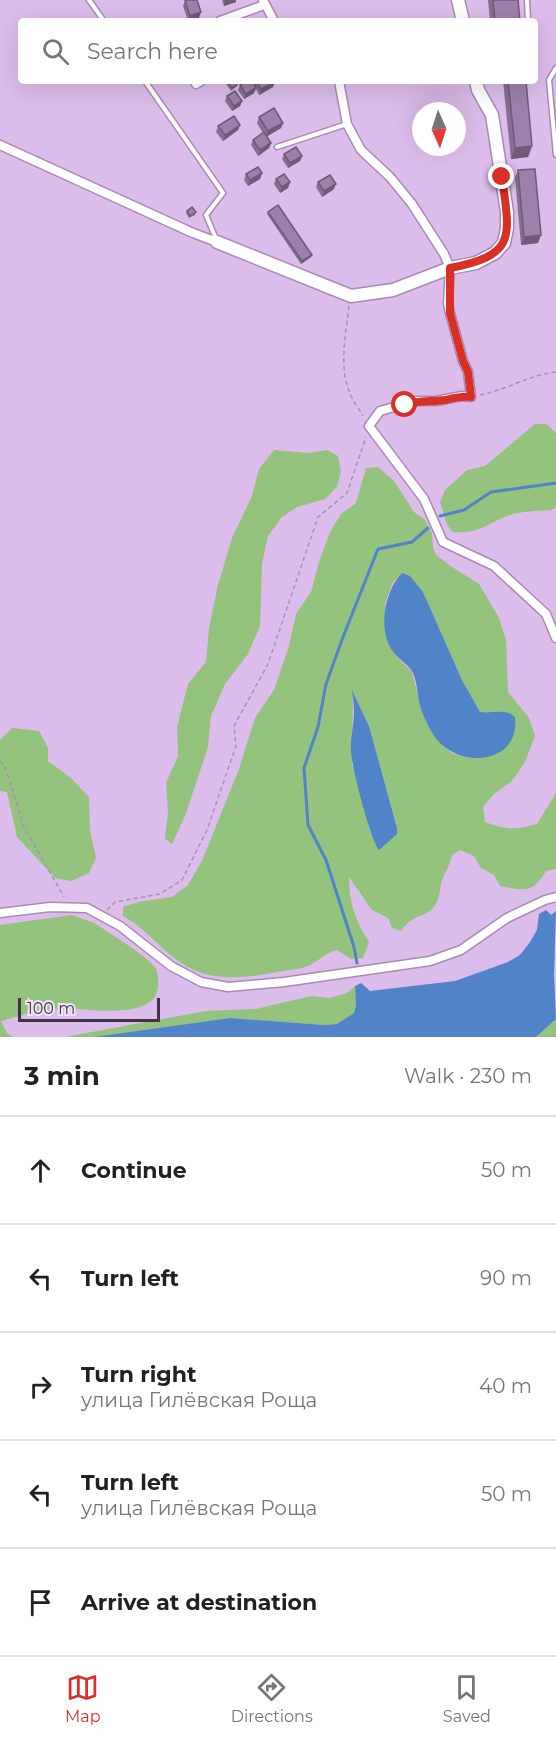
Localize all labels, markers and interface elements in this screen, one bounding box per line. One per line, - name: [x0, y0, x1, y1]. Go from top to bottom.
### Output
- search box: [18, 18, 538, 84]
- icon: search: [39, 35, 72, 68]
- text: Search here: [87, 38, 218, 65]
- north arrow: [412, 102, 466, 156]
- route end: [488, 163, 514, 189]
- route start: [391, 391, 417, 417]
- scale bar: [18, 995, 160, 1022]
- text: 100 m: [27, 999, 75, 1018]
- text: 3 min: [24, 1060, 100, 1092]
- text: Walk · 230 m: [404, 1064, 532, 1088]
- icon: ahead: [24, 1154, 57, 1187]
- text: Continue: [81, 1157, 187, 1184]
- text: 50 m: [481, 1158, 532, 1182]
- icon: left: [24, 1262, 57, 1295]
- text: Turn left: [81, 1265, 179, 1292]
- text: 90 m: [480, 1266, 532, 1290]
- text: Turn right: [81, 1361, 196, 1388]
- icon: right: [24, 1370, 57, 1403]
- text: 40 m: [479, 1374, 532, 1398]
- text: улица Гилёвская Роща: [81, 1388, 317, 1412]
- text: Turn left: [81, 1469, 179, 1496]
- icon: left: [24, 1478, 57, 1511]
- text: 50 m: [481, 1482, 532, 1506]
- text: улица Гилёвская Роща: [81, 1496, 317, 1520]
- icon: arrive: [24, 1586, 57, 1619]
- text: Arrive at destination: [81, 1589, 317, 1616]
- tab: Map: [65, 1671, 101, 1726]
- tab: Directions: [231, 1671, 313, 1726]
- tab: Saved: [443, 1671, 491, 1726]

